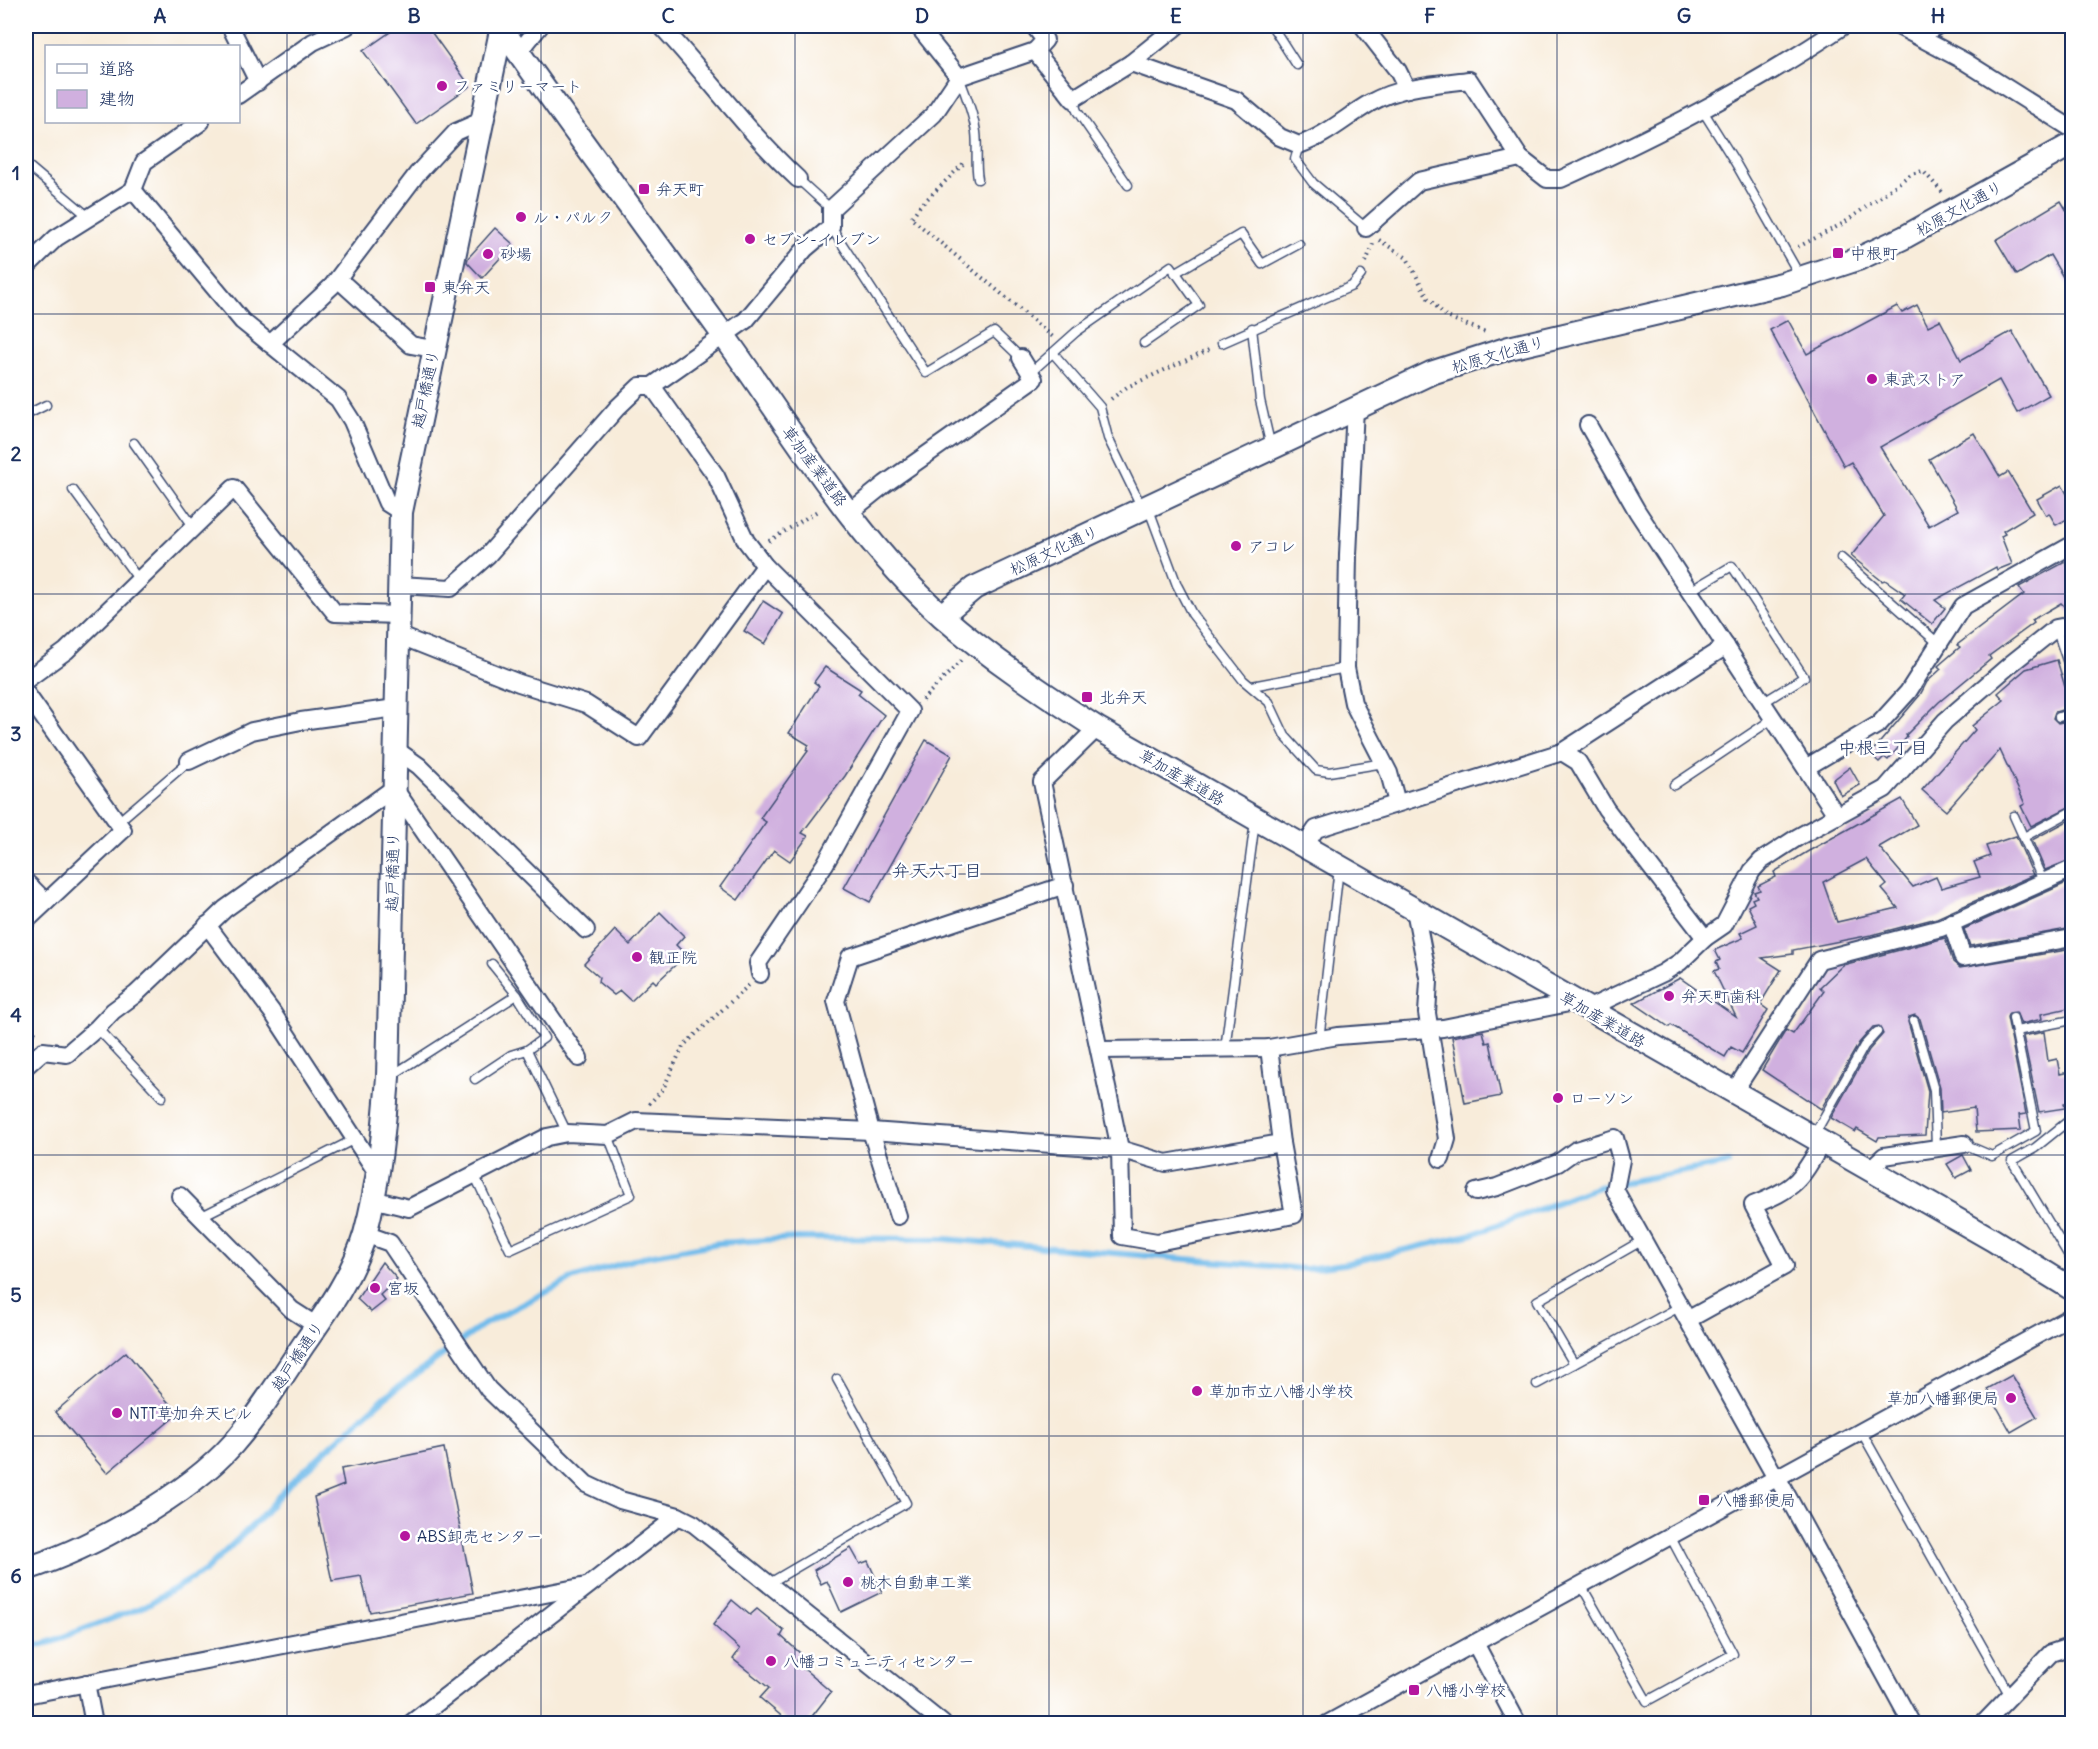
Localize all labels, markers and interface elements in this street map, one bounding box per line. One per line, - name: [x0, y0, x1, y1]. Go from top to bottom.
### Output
- text: A: [154, 3, 167, 28]
- text: B: [407, 3, 421, 28]
- text: C: [661, 3, 675, 28]
- text: D: [915, 3, 929, 28]
- text: E: [1170, 3, 1182, 28]
- text: F: [1424, 3, 1436, 28]
- text: G: [1677, 3, 1691, 28]
- text: H: [1931, 3, 1945, 28]
- legend: [45, 45, 240, 123]
- text: 道路: [99, 57, 135, 80]
- place label: ファミリーマート: [454, 76, 582, 96]
- marker: ファミリーマート: [435, 79, 449, 93]
- text: 建物: [99, 87, 135, 110]
- text: 1: [12, 160, 20, 185]
- street label: 松原文化通り: [1912, 176, 2006, 240]
- place label: 弁天町: [656, 179, 704, 199]
- marker: 弁天町: [637, 182, 651, 196]
- place label: ル・パルク: [533, 207, 613, 227]
- marker: ル・パルク: [514, 210, 528, 224]
- place label: セブン-イレブン: [762, 229, 881, 249]
- marker: セブン-イレブン: [743, 232, 757, 246]
- place label: 中根町: [1850, 243, 1898, 263]
- place label: 砂場: [500, 244, 532, 264]
- marker: 中根町: [1831, 246, 1845, 260]
- marker: 砂場: [481, 247, 495, 261]
- place label: 東弁天: [442, 277, 490, 297]
- marker: 東弁天: [423, 280, 437, 294]
- street label: 松原文化通り: [1449, 331, 1547, 377]
- street label: 越戸橋通り: [407, 348, 443, 430]
- place label: 東武ストア: [1884, 369, 1965, 389]
- marker: 東武ストア: [1865, 372, 1879, 386]
- street label: 草加産業道路: [778, 422, 852, 510]
- text: 2: [11, 441, 22, 466]
- street label: 松原文化通り: [1006, 521, 1102, 579]
- place label: アコレ: [1248, 536, 1296, 556]
- marker: アコレ: [1229, 539, 1243, 553]
- place label: 北弁天: [1099, 687, 1147, 707]
- marker: 北弁天: [1080, 690, 1094, 704]
- text: 3: [10, 721, 22, 746]
- district label: 中根三丁目: [1838, 736, 1928, 759]
- street label: 草加産業道路: [1135, 744, 1229, 810]
- street label: 越戸橋通り: [381, 832, 403, 912]
- district label: 弁天六丁目: [892, 859, 982, 882]
- place label: 観正院: [649, 947, 697, 967]
- marker: 観正院: [630, 950, 644, 964]
- street label: 草加産業道路: [1556, 986, 1650, 1052]
- place label: 弁天町歯科: [1681, 986, 1761, 1006]
- marker: 弁天町歯科: [1662, 989, 1676, 1003]
- text: 4: [10, 1002, 22, 1027]
- place label: ローソン: [1570, 1088, 1634, 1108]
- marker: ローソン: [1551, 1091, 1565, 1105]
- place label: 宮坂: [387, 1278, 419, 1298]
- marker: 宮坂: [368, 1281, 382, 1295]
- text: 5: [10, 1282, 22, 1307]
- street label: 越戸橋通り: [266, 1317, 328, 1395]
- place label: 草加市立八幡小学校: [1209, 1381, 1353, 1401]
- marker: 草加市立八幡小学校: [1190, 1384, 1204, 1398]
- place label: 草加八幡郵便局: [1887, 1388, 1999, 1408]
- marker: 草加八幡郵便局: [2004, 1391, 2018, 1405]
- place label: NTT草加弁天ビル: [129, 1403, 252, 1423]
- marker: NTT草加弁天ビル: [110, 1406, 124, 1420]
- place label: 八幡郵便局: [1716, 1490, 1796, 1510]
- marker: 八幡郵便局: [1697, 1493, 1711, 1507]
- place label: ABS卸売センター: [417, 1526, 542, 1546]
- marker: ABS卸売センター: [398, 1529, 412, 1543]
- text: 6: [10, 1563, 22, 1588]
- place label: 桃木自動車工業: [860, 1572, 972, 1592]
- marker: 桃木自動車工業: [841, 1575, 855, 1589]
- place label: 八幡コミュニティセンター: [783, 1651, 974, 1671]
- marker: 八幡コミュニティセンター: [764, 1654, 778, 1668]
- place label: 八幡小学校: [1426, 1680, 1506, 1700]
- marker: 八幡小学校: [1407, 1683, 1421, 1697]

